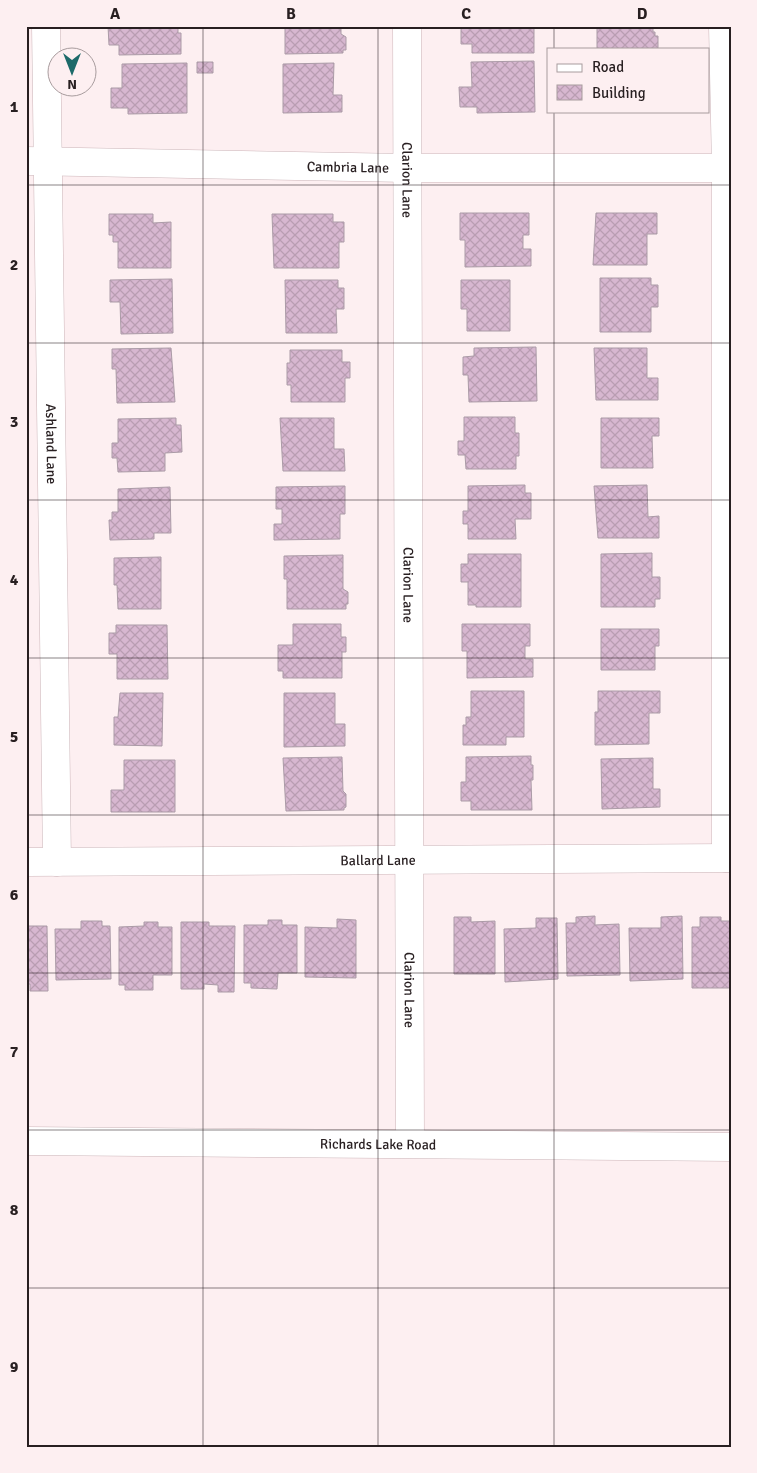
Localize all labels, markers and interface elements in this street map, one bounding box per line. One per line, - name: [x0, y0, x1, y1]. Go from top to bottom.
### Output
- text: A: [110, 4, 121, 24]
- text: B: [286, 4, 296, 24]
- text: C: [461, 4, 471, 24]
- text: D: [637, 4, 648, 24]
- north arrow: [48, 48, 98, 98]
- legend: [547, 48, 710, 112]
- text: Road: [592, 58, 624, 76]
- text: N: [67, 76, 77, 93]
- text: Building: [592, 84, 646, 102]
- text: 1: [10, 97, 19, 117]
- street label: Clarion Lane: [399, 142, 416, 218]
- street label: Cambria Lane: [307, 158, 389, 176]
- text: 2: [10, 255, 18, 275]
- street label: Ashland Lane: [42, 404, 61, 484]
- text: 3: [10, 412, 18, 432]
- street label: Clarion Lane: [400, 547, 417, 623]
- text: 4: [10, 570, 19, 590]
- text: 5: [10, 727, 18, 747]
- street label: Ballard Lane: [340, 851, 416, 869]
- text: 6: [10, 885, 19, 905]
- street label: Clarion Lane: [401, 952, 418, 1028]
- text: 7: [10, 1042, 19, 1062]
- street label: Richards Lake Road: [320, 1135, 436, 1153]
- text: 8: [10, 1200, 19, 1220]
- text: 9: [10, 1357, 19, 1377]

